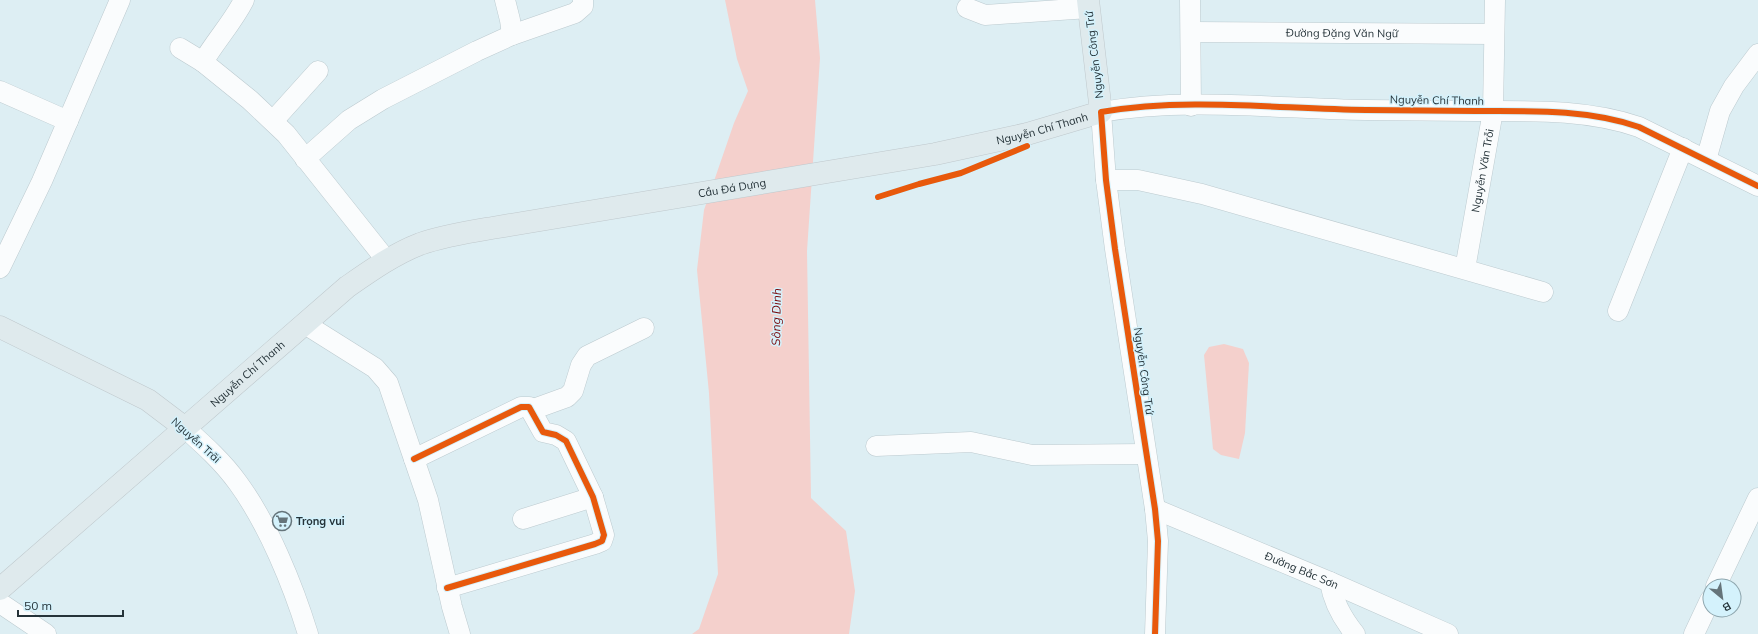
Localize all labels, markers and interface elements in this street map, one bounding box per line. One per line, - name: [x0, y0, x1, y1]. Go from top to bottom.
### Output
- street label: Nguyễn Công Trứ: [1082, 10, 1106, 99]
- street label: Đường Đặng Văn Ngữ: [1286, 26, 1399, 40]
- street label: Nguyễn Chí Thanh: [1390, 92, 1484, 108]
- street label: Nguyễn Chí Thanh: [995, 109, 1090, 147]
- street label: Nguyễn Văn Trỗi: [1468, 128, 1497, 213]
- street label: Cầu Đá Dựng: [697, 175, 767, 200]
- water label: Sông Dinh: [768, 288, 784, 346]
- street label: Nguyễn Công Trứ: [1131, 327, 1157, 416]
- street label: Nguyễn Chí Thanh: [207, 337, 288, 410]
- street label: Nguyễn Trãi: [169, 414, 223, 466]
- supermarket icon: Trọng vui: [271, 510, 293, 532]
- place label: Trọng vui: [296, 514, 345, 528]
- street label: Đường Bắc Sơn: [1263, 549, 1341, 592]
- north arrow: [1702, 578, 1742, 618]
- scale bar: [18, 592, 123, 618]
- text: 50 m: [24, 598, 52, 613]
- text: B: [1720, 599, 1734, 615]

